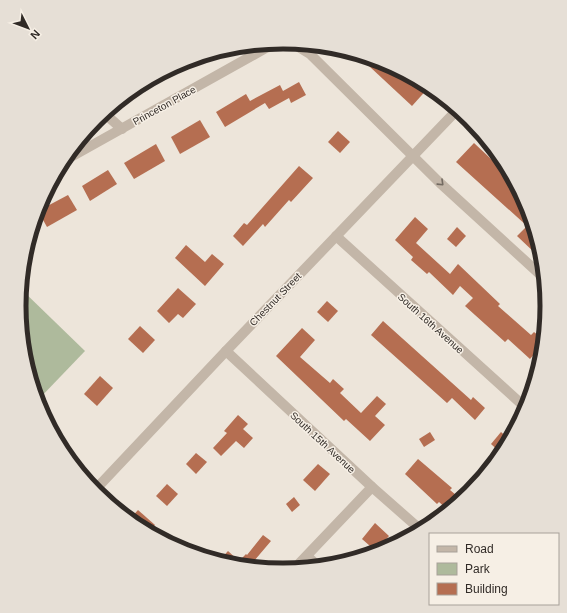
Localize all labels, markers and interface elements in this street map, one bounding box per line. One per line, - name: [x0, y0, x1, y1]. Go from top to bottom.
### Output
- north arrow: [8, 8, 48, 48]
- text: N: [28, 28, 43, 42]
- street label: Princeton Place: [131, 83, 198, 127]
- one-way arrow: [436, 178, 444, 186]
- street label: Chestnut Street: [247, 270, 304, 328]
- street label: South 16th Avenue: [396, 291, 466, 356]
- street label: South 15th Avenue: [288, 410, 358, 475]
- legend: [429, 533, 559, 605]
- text: Road: [465, 542, 494, 556]
- text: Park: [465, 562, 491, 576]
- text: Building: [465, 582, 508, 596]

